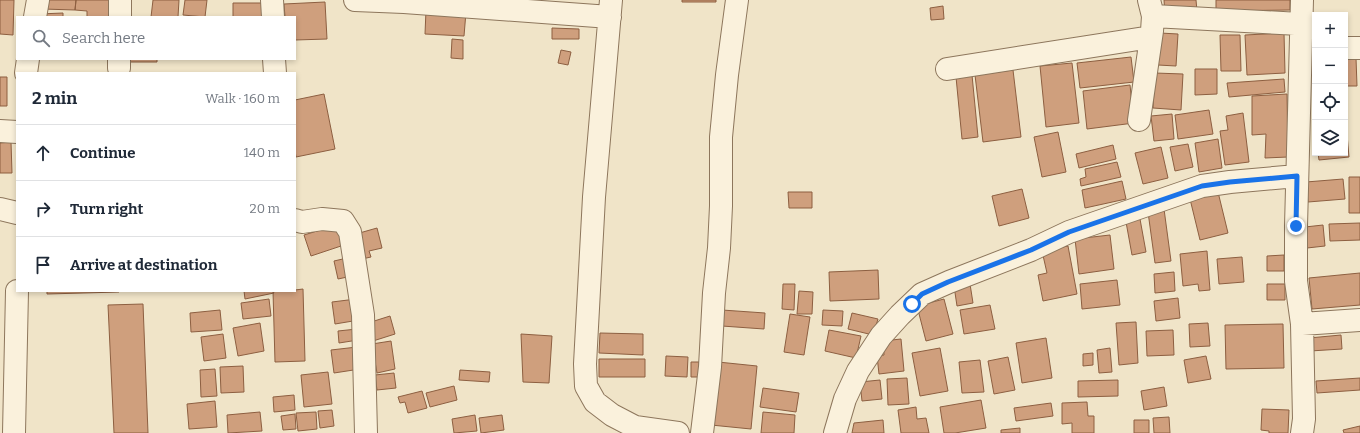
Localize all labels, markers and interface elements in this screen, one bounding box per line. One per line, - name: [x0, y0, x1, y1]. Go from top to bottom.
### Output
- map controls: [1312, 12, 1348, 156]
- button: +: [1312, 12, 1348, 48]
- search box: [16, 16, 296, 60]
- icon: search: [30, 27, 52, 49]
- text: Search here: [62, 29, 145, 47]
- button: −: [1312, 48, 1348, 84]
- button: locate: [1312, 84, 1348, 120]
- text: 2 min: [32, 88, 77, 109]
- text: Walk · 160 m: [205, 91, 280, 106]
- button: layers: [1312, 120, 1348, 156]
- icon: ahead: [32, 142, 54, 164]
- text: Continue: [70, 144, 136, 162]
- text: 140 m: [244, 145, 280, 160]
- icon: right: [32, 198, 54, 220]
- text: Turn right: [70, 200, 143, 218]
- text: 20 m: [250, 201, 280, 216]
- route end: [1287, 217, 1305, 235]
- icon: arrive: [32, 254, 54, 276]
- text: Arrive at destination: [70, 256, 217, 274]
- route start: [903, 295, 921, 313]

